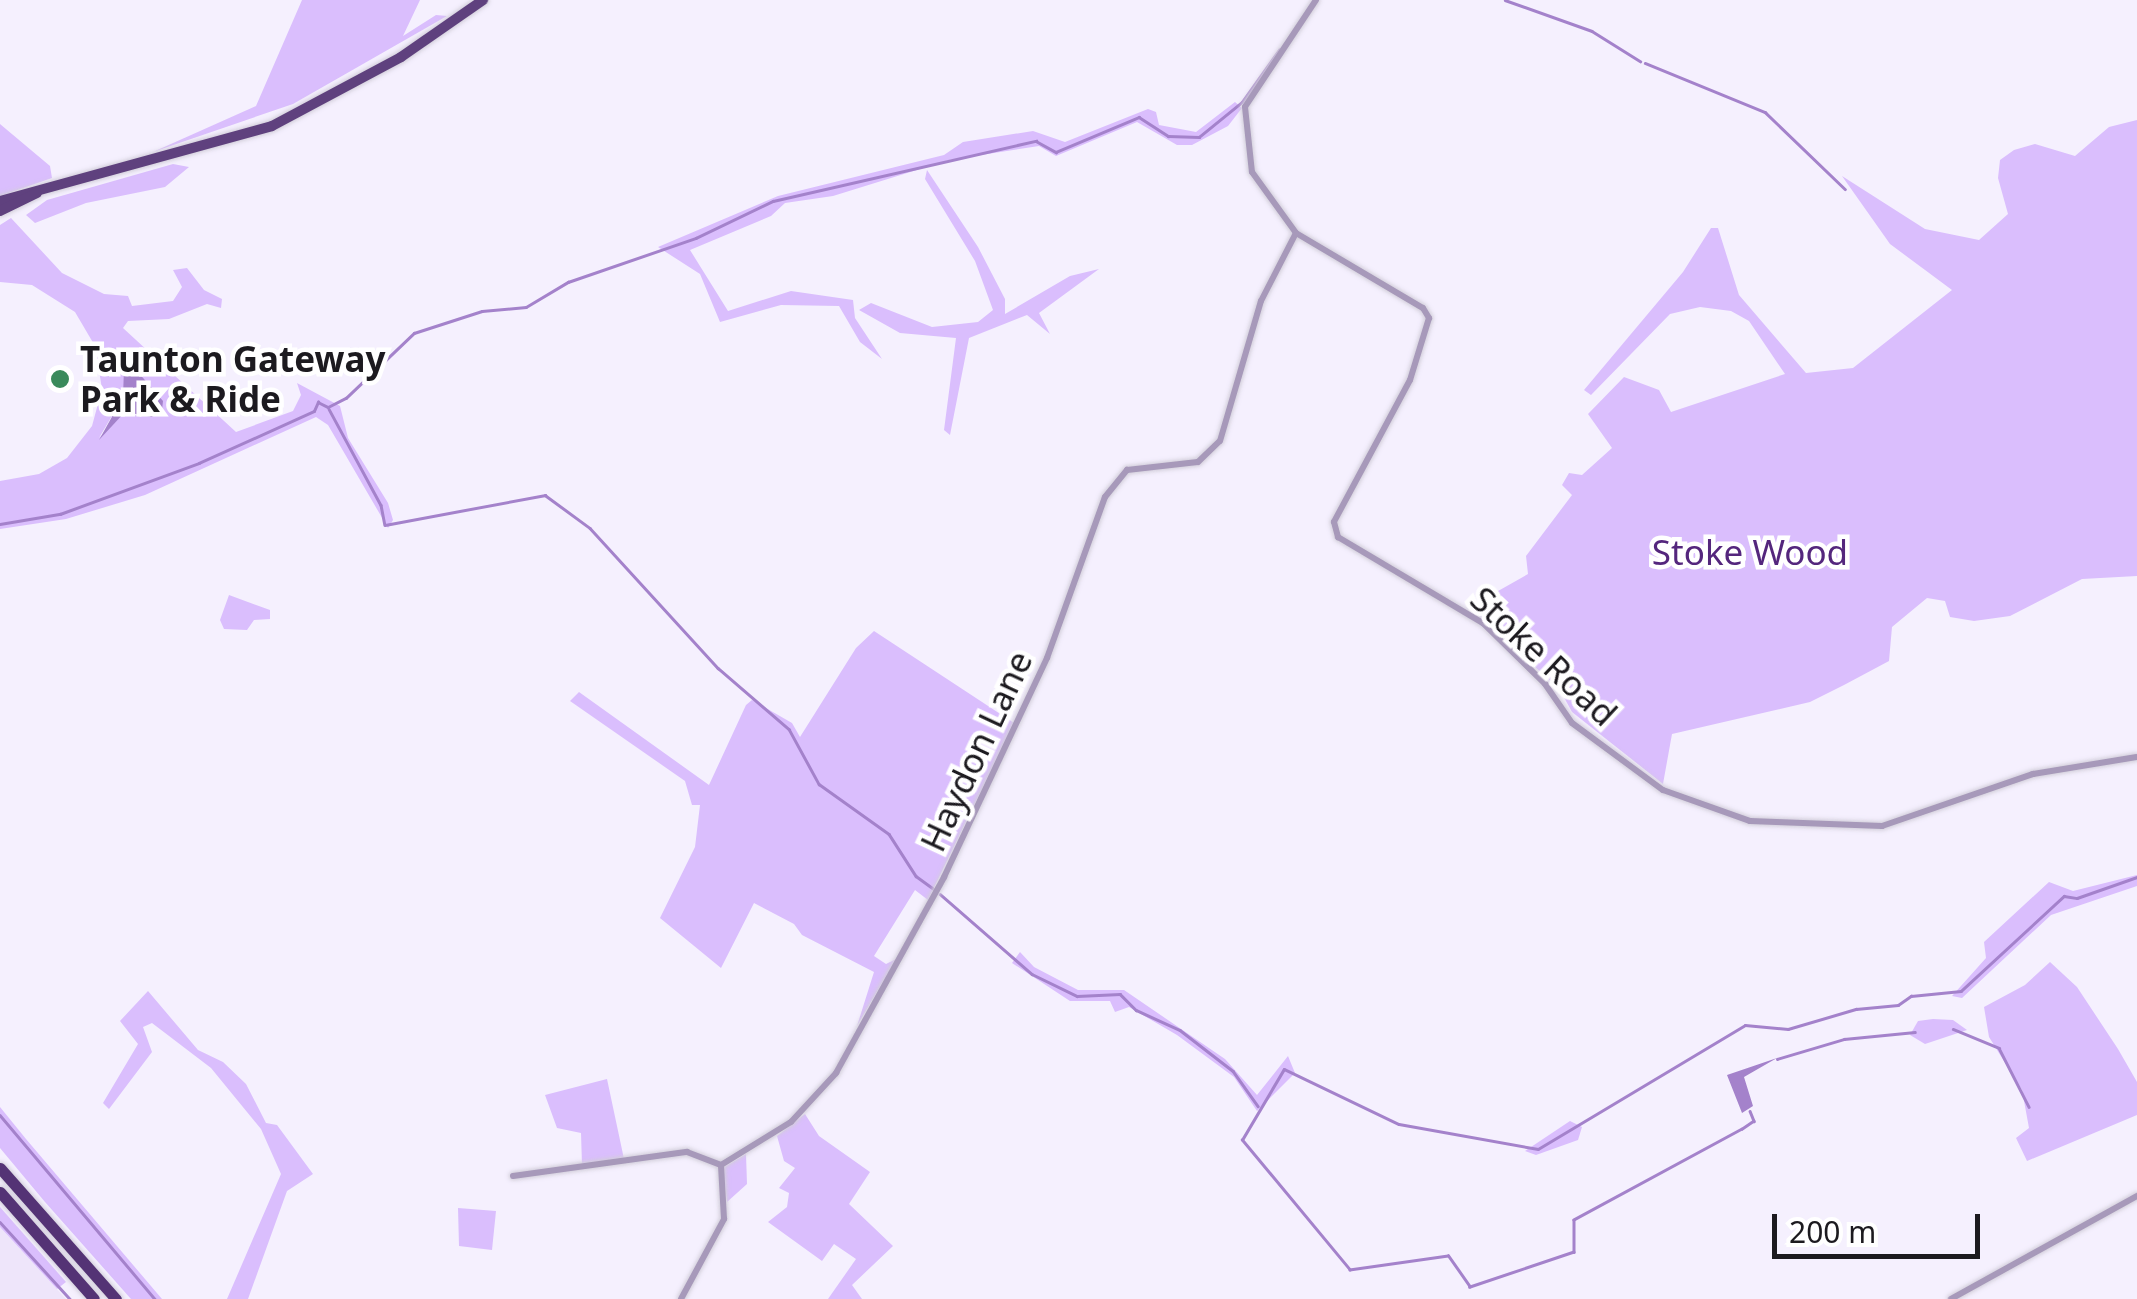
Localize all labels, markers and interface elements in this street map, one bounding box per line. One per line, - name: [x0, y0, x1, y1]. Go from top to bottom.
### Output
- place label: Taunton Gateway Park & Ride: [80, 338, 385, 420]
- marker: Taunton Gateway Park & Ride: [49, 368, 71, 390]
- park label: Stoke Wood: [1652, 531, 1848, 573]
- street label: Stoke Road: [1462, 578, 1626, 734]
- street label: Haydon Lane: [911, 644, 1041, 858]
- scale bar: [1777, 1194, 1984, 1256]
- text: 200 m: [1789, 1211, 1876, 1252]

